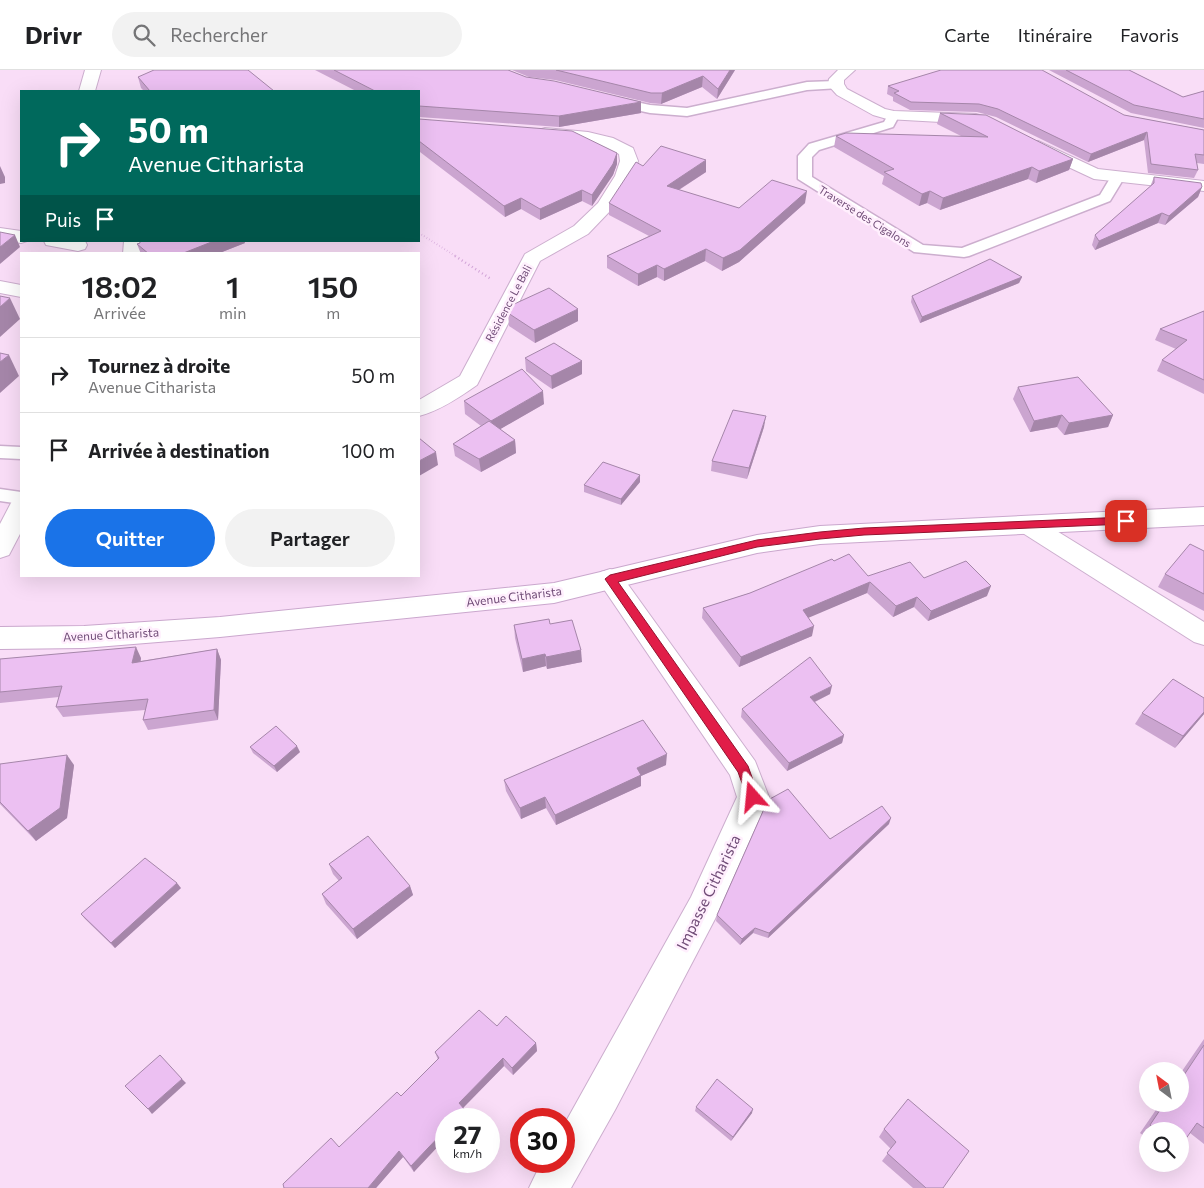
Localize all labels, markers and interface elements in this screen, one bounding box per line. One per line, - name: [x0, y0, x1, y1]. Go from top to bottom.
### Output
- search box: [112, 12, 462, 57]
- text: Drivr: [25, 20, 82, 49]
- icon: search: [130, 21, 158, 49]
- text: Rechercher: [170, 23, 268, 46]
- text: Carte: [944, 24, 990, 46]
- text: Itinéraire: [1018, 24, 1092, 46]
- text: Favoris: [1120, 24, 1179, 46]
- text: 50 m: [128, 107, 209, 150]
- icon: right: [45, 110, 110, 175]
- text: Avenue Citharista: [128, 150, 304, 177]
- street label: Traverse des Cigalons: [816, 182, 914, 250]
- icon: arrive: [91, 205, 119, 233]
- text: Puis: [45, 208, 81, 231]
- street label: Résidence Le Bali: [482, 262, 534, 344]
- text: 18:02: [82, 267, 158, 304]
- text: 1: [226, 267, 239, 304]
- text: 150: [308, 267, 358, 304]
- text: Arrivée: [93, 303, 146, 322]
- text: min: [219, 303, 246, 322]
- text: m: [326, 303, 340, 322]
- text: Tournez à droite: [88, 354, 230, 377]
- icon: right: [45, 361, 73, 389]
- text: 50 m: [351, 364, 395, 387]
- text: Avenue Citharista: [88, 377, 216, 396]
- icon: arrive: [45, 436, 73, 464]
- text: Arrivée à destination: [88, 439, 270, 462]
- text: 100 m: [342, 439, 395, 462]
- pin: [1105, 500, 1147, 542]
- icon: arrive: [1112, 507, 1140, 535]
- button: Quitter: [45, 509, 215, 567]
- button: Partager: [225, 509, 395, 567]
- street label: Avenue Citharista: [465, 583, 563, 609]
- street label: Avenue Citharista: [63, 624, 159, 644]
- position arrow: [726, 770, 778, 822]
- street label: Impasse Citharista: [672, 832, 744, 952]
- north arrow: [1139, 1062, 1189, 1112]
- map controls: [1139, 1062, 1189, 1172]
- speed limit sign: 30: [510, 1108, 575, 1173]
- text: 27: [454, 1119, 481, 1149]
- button: search: [1139, 1122, 1189, 1172]
- text: km/h: [453, 1146, 482, 1160]

